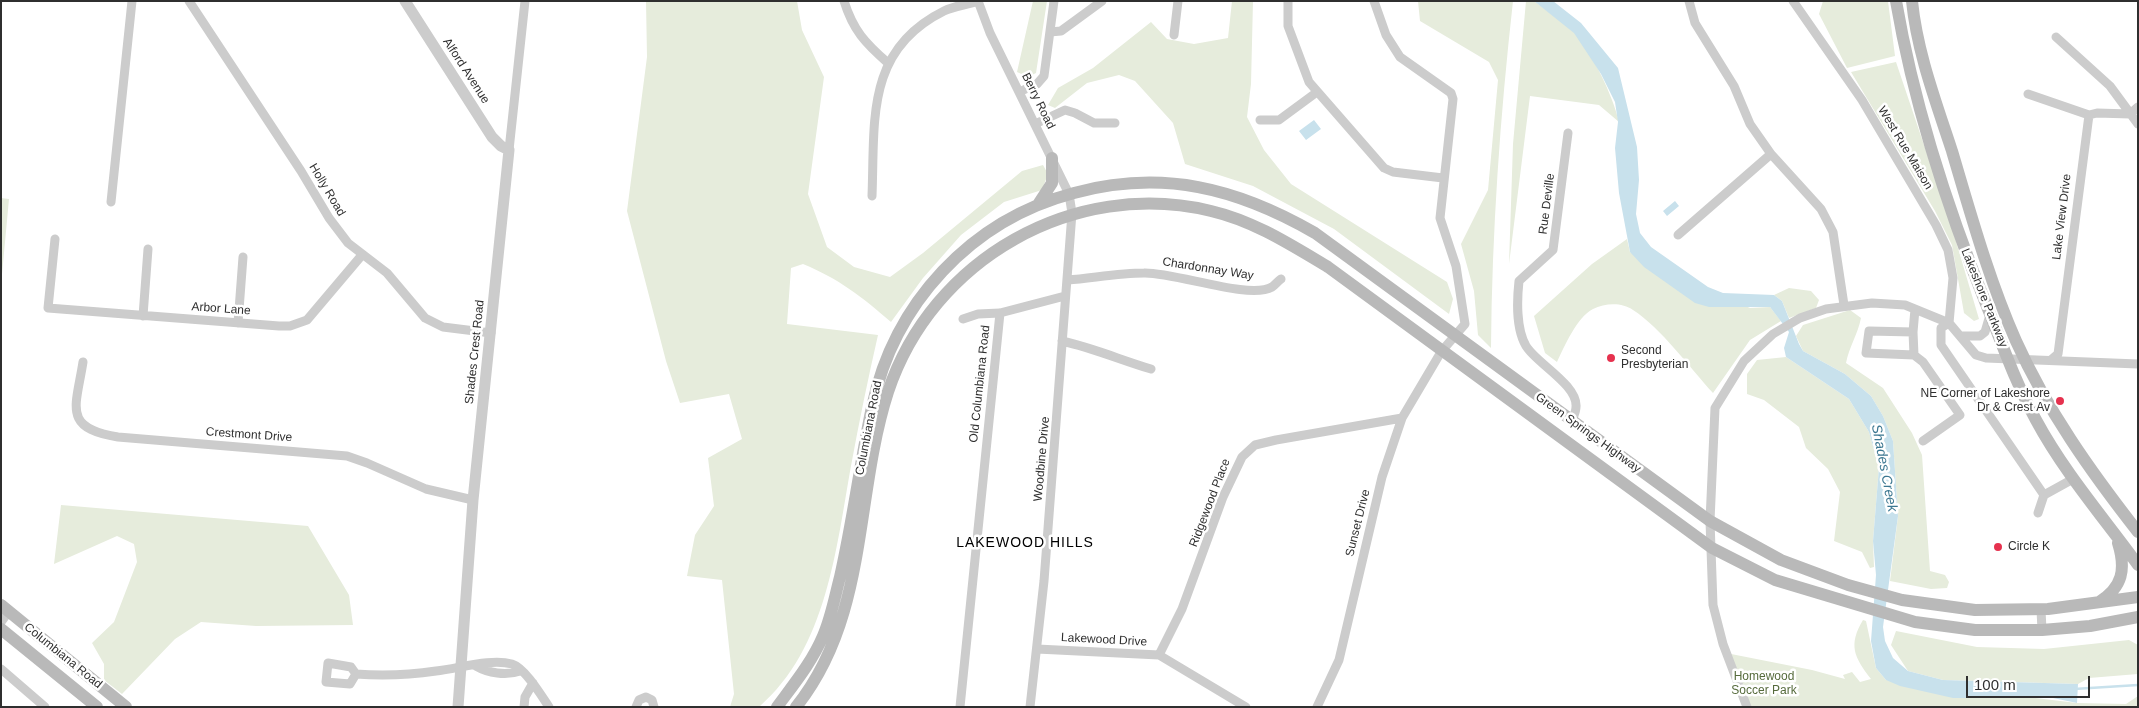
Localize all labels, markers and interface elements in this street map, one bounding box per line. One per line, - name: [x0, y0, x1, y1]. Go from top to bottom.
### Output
- street label: Alford Avenue: [439, 36, 493, 106]
- street label: Berry Road: [1018, 71, 1058, 131]
- street label: West Rue Maison: [1874, 104, 1936, 192]
- street label: Holly Road: [306, 161, 348, 219]
- street label: Rue Deville: [1536, 173, 1558, 235]
- street label: Lake View Drive: [2050, 173, 2074, 261]
- street label: Lakeshore Parkway: [1958, 246, 2010, 350]
- street label: Chardonnay Way: [1161, 255, 1255, 283]
- street label: Shades Crest Road: [462, 299, 488, 405]
- street label: Arbor Lane: [191, 300, 251, 318]
- street label: Old Columbiana Road: [967, 325, 993, 443]
- place label: Second Presbyterian: [1621, 344, 1688, 372]
- marker: Second Presbyterian: [1605, 352, 1617, 364]
- street label: Columbiana Road: [853, 379, 885, 477]
- place label: NE Corner of Lakeshore Dr & Crest Av: [1921, 387, 2050, 415]
- street label: Green Springs Highway: [1533, 390, 1643, 476]
- marker: NE Corner of Lakeshore Dr & Crest Av: [2054, 395, 2066, 407]
- street label: Woodbine Drive: [1031, 416, 1053, 502]
- water label: Shades Creek: [1867, 423, 1901, 513]
- street label: Crestmont Drive: [205, 425, 293, 445]
- street label: Ridgewood Place: [1187, 457, 1233, 549]
- street label: Sunset Drive: [1343, 488, 1373, 558]
- district label: LAKEWOOD HILLS: [954, 535, 1096, 551]
- place label: Circle K: [2008, 540, 2050, 554]
- marker: Circle K: [1992, 541, 2004, 553]
- street label: Columbiana Road: [21, 620, 105, 692]
- street label: Lakewood Drive: [1061, 631, 1147, 649]
- scale bar: [1969, 666, 2093, 698]
- park label: Homewood Soccer Park: [1731, 670, 1797, 698]
- text: 100 m: [1974, 676, 2016, 693]

